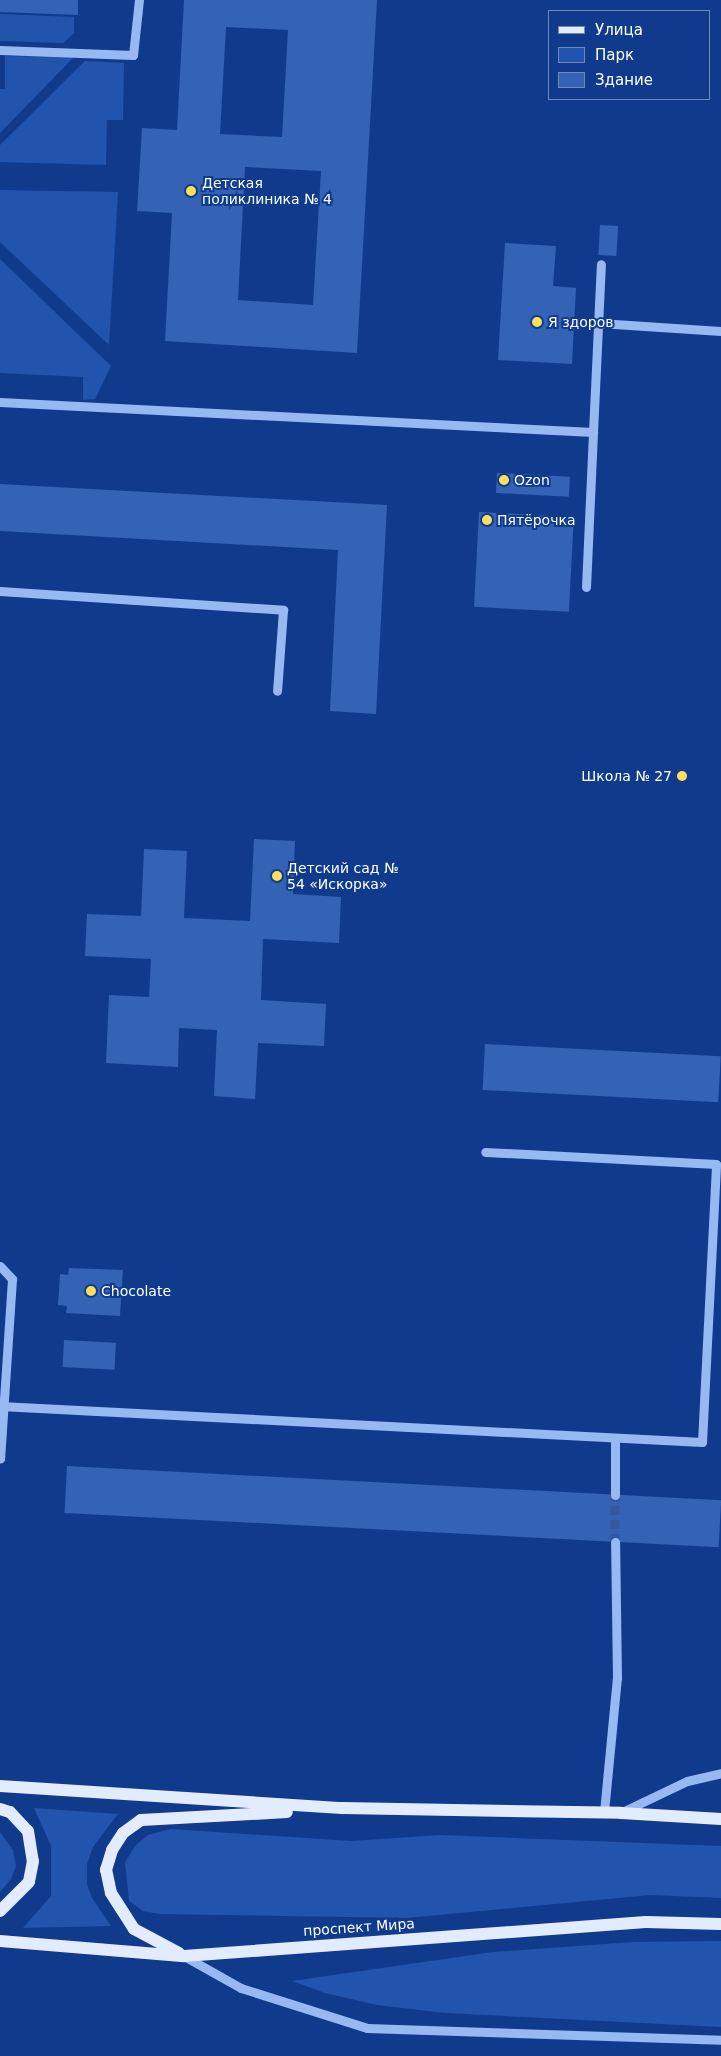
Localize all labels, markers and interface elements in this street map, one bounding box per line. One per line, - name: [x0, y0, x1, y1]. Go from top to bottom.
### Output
- legend: [548, 10, 711, 100]
- text: Улица: [595, 21, 643, 39]
- text: Парк: [595, 46, 634, 64]
- text: Здание: [595, 71, 653, 89]
- place label: Детская поликлиника № 4: [202, 175, 332, 208]
- marker: Детская поликлиника № 4: [184, 184, 198, 198]
- place label: Я здоров: [548, 314, 614, 330]
- marker: Я здоров: [530, 315, 544, 329]
- place label: Ozon: [514, 472, 550, 488]
- marker: Ozon: [498, 474, 510, 486]
- place label: Пятёрочка: [497, 512, 575, 528]
- marker: Пятёрочка: [481, 514, 493, 526]
- place label: Школа № 27: [581, 768, 672, 784]
- marker: Школа № 27: [676, 770, 688, 782]
- place label: Детский сад № 54 «Искорка»: [287, 860, 398, 892]
- marker: Детский сад № 54 «Искорка»: [271, 870, 283, 882]
- place label: Chocolate: [101, 1283, 171, 1299]
- marker: Chocolate: [85, 1285, 97, 1297]
- street label: проспект Мира: [303, 1915, 415, 1939]

